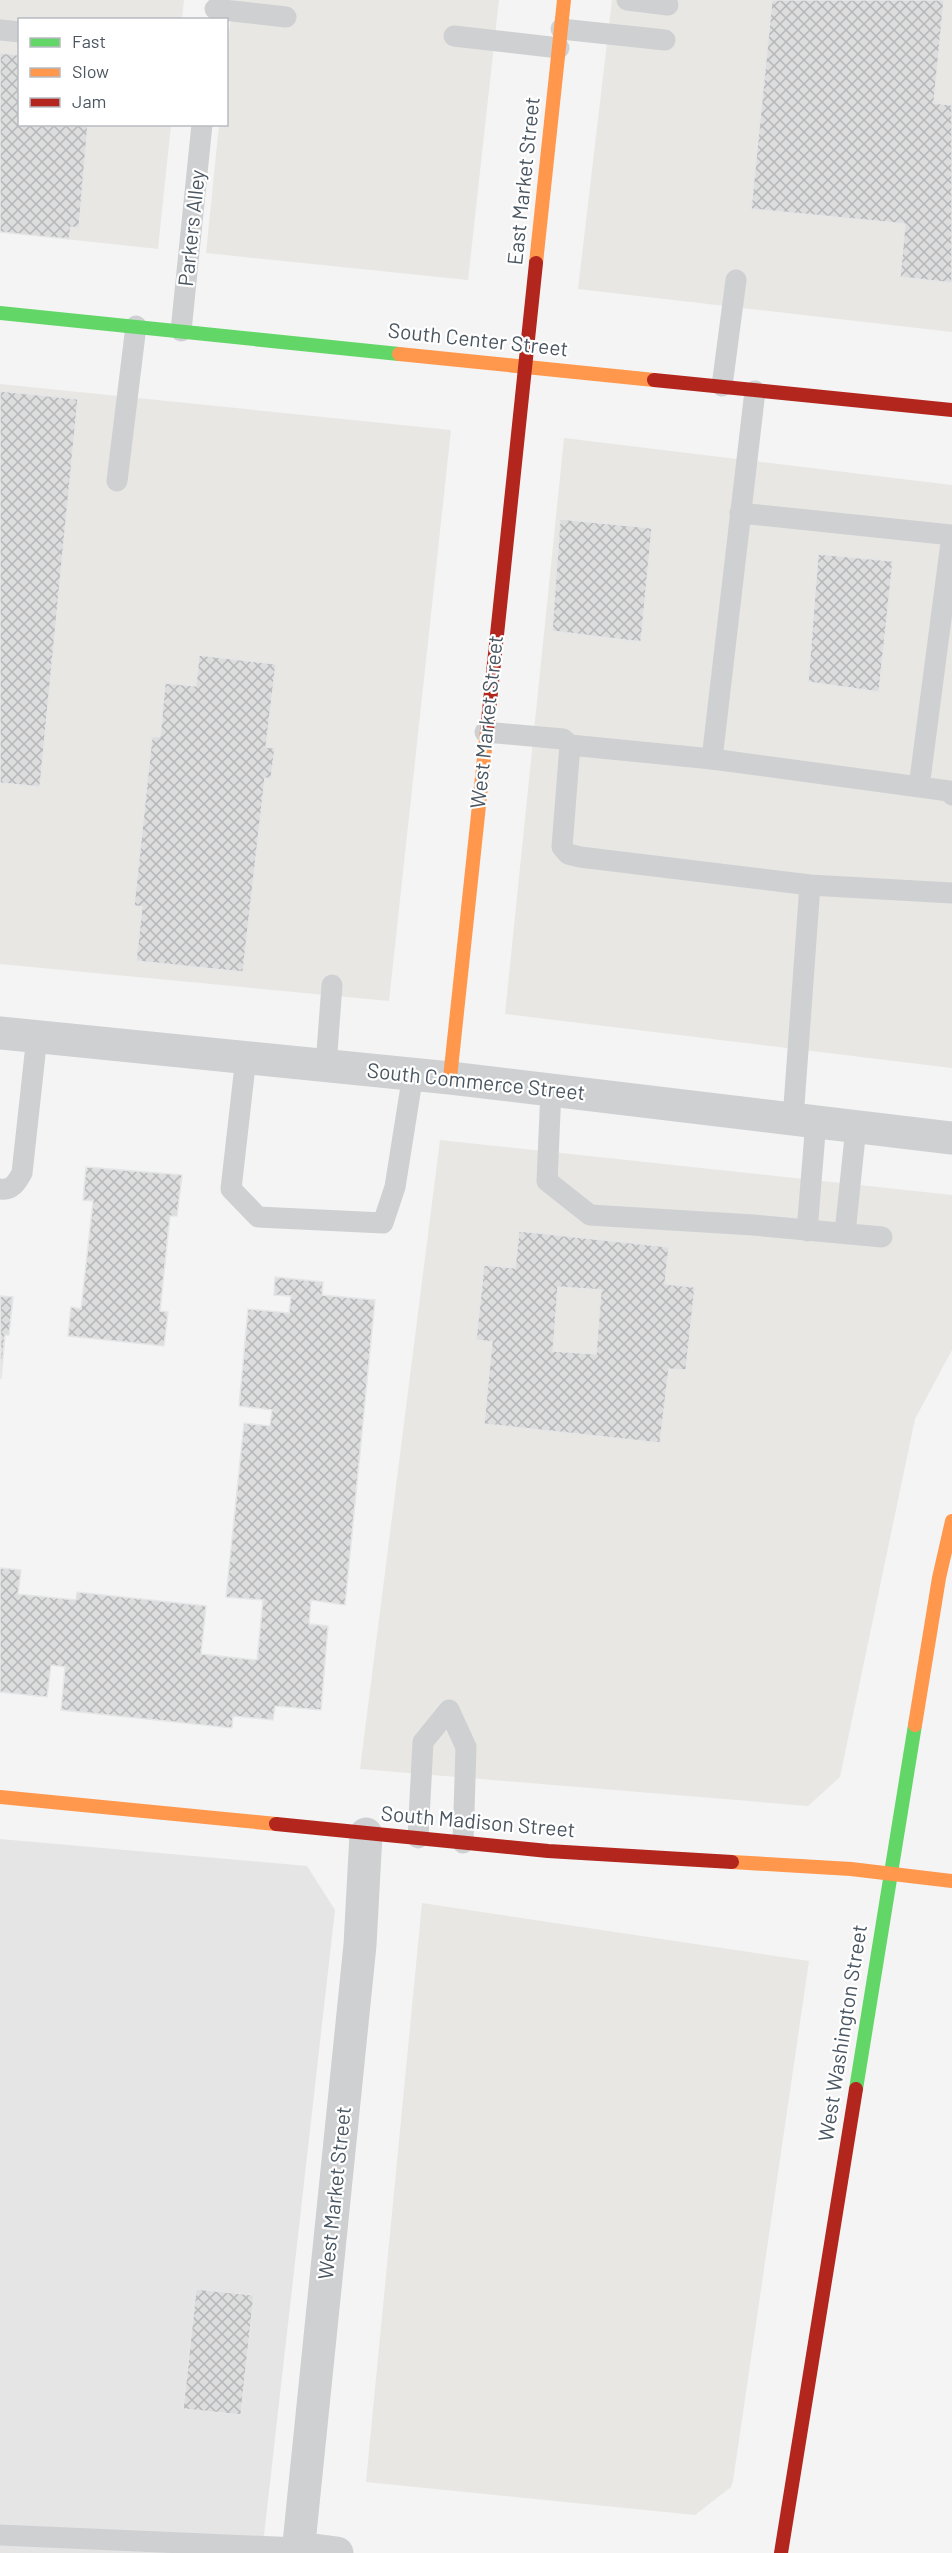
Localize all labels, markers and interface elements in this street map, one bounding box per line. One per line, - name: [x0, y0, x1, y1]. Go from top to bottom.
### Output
- legend: [18, 18, 228, 126]
- text: Fast: [72, 30, 106, 52]
- text: Slow: [72, 60, 109, 82]
- text: Jam: [72, 90, 106, 112]
- street label: East Market Street: [501, 95, 544, 266]
- street label: Parkers Alley: [172, 168, 209, 287]
- street label: South Center Street: [387, 317, 569, 360]
- street label: West Market Street: [464, 634, 507, 810]
- street label: South Commerce Street: [366, 1057, 586, 1104]
- street label: South Madison Street: [380, 1800, 576, 1841]
- street label: West Washington Street: [812, 1922, 871, 2143]
- street label: West Market Street: [312, 2105, 355, 2281]

